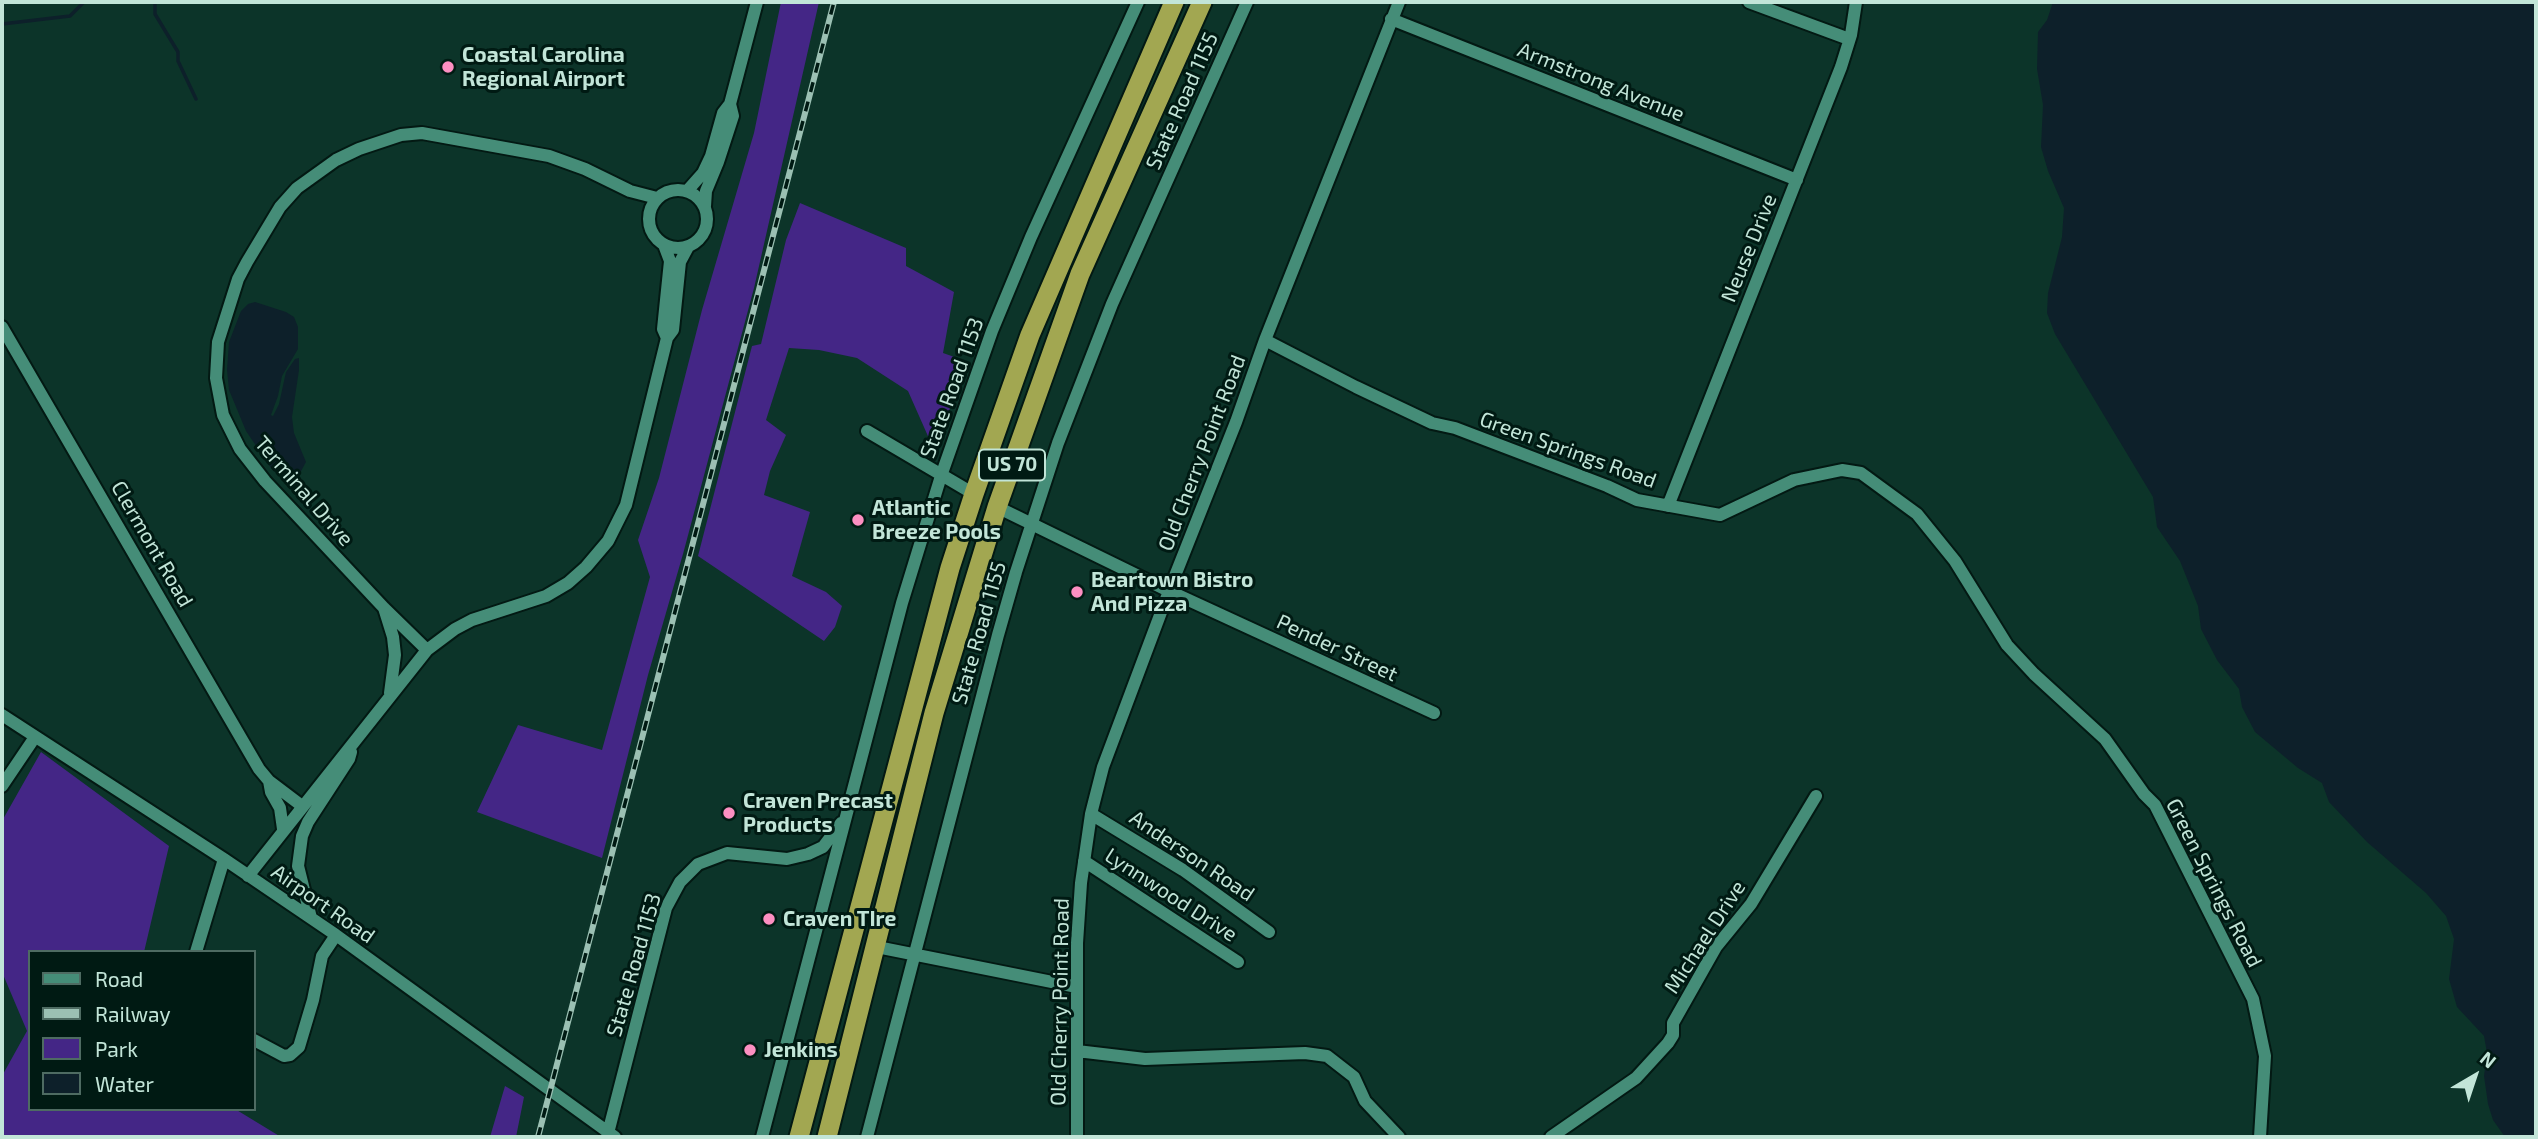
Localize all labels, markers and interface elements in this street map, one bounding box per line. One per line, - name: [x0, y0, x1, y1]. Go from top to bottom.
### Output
- street label: State Road 1155: [1141, 29, 1223, 173]
- street label: Armstrong Avenue: [1514, 37, 1688, 127]
- place label: Coastal Carolina Regional Airport: [462, 42, 625, 92]
- marker: Coastal Carolina Regional Airport: [440, 59, 456, 75]
- street label: Neuse Drive: [1716, 190, 1782, 306]
- street label: State Road 1153: [915, 314, 989, 462]
- street label: Old Cherry Point Road: [1153, 352, 1251, 554]
- street label: Green Springs Road: [1476, 406, 1660, 494]
- street label: Terminal Drive: [249, 431, 359, 551]
- road number: US 70: [979, 450, 1045, 480]
- street label: Clermont Road: [106, 476, 198, 612]
- place label: Atlantic Breeze Pools: [872, 495, 1001, 545]
- marker: Atlantic Breeze Pools: [850, 512, 866, 528]
- street label: State Road 1155: [947, 559, 1011, 707]
- place label: Beartown Bistro And Pizza: [1091, 567, 1253, 617]
- marker: Beartown Bistro And Pizza: [1069, 584, 1085, 600]
- street label: Pender Street: [1273, 609, 1401, 687]
- place label: Craven Precast Products: [743, 788, 893, 838]
- street label: Green Springs Road: [2161, 794, 2267, 972]
- marker: Craven Precast Products: [721, 805, 737, 821]
- street label: Anderson Road: [1125, 805, 1259, 907]
- street label: Lynnwood Drive: [1100, 843, 1242, 947]
- street label: Airport Road: [267, 859, 379, 949]
- street label: Michael Drive: [1659, 876, 1751, 998]
- street label: State Road 1153: [602, 890, 666, 1040]
- street label: Old Cherry Point Road: [1046, 898, 1074, 1106]
- place label: Craven TIre: [783, 906, 896, 932]
- marker: Craven TIre: [761, 911, 777, 927]
- legend: [28, 950, 256, 1111]
- text: Road: [95, 966, 143, 991]
- text: Railway: [95, 1001, 171, 1026]
- text: Park: [95, 1036, 138, 1061]
- place label: Jenkins: [764, 1037, 838, 1063]
- north arrow: [2440, 1041, 2510, 1111]
- marker: Jenkins: [742, 1042, 758, 1058]
- text: N: [2476, 1046, 2501, 1073]
- text: Water: [95, 1071, 154, 1096]

